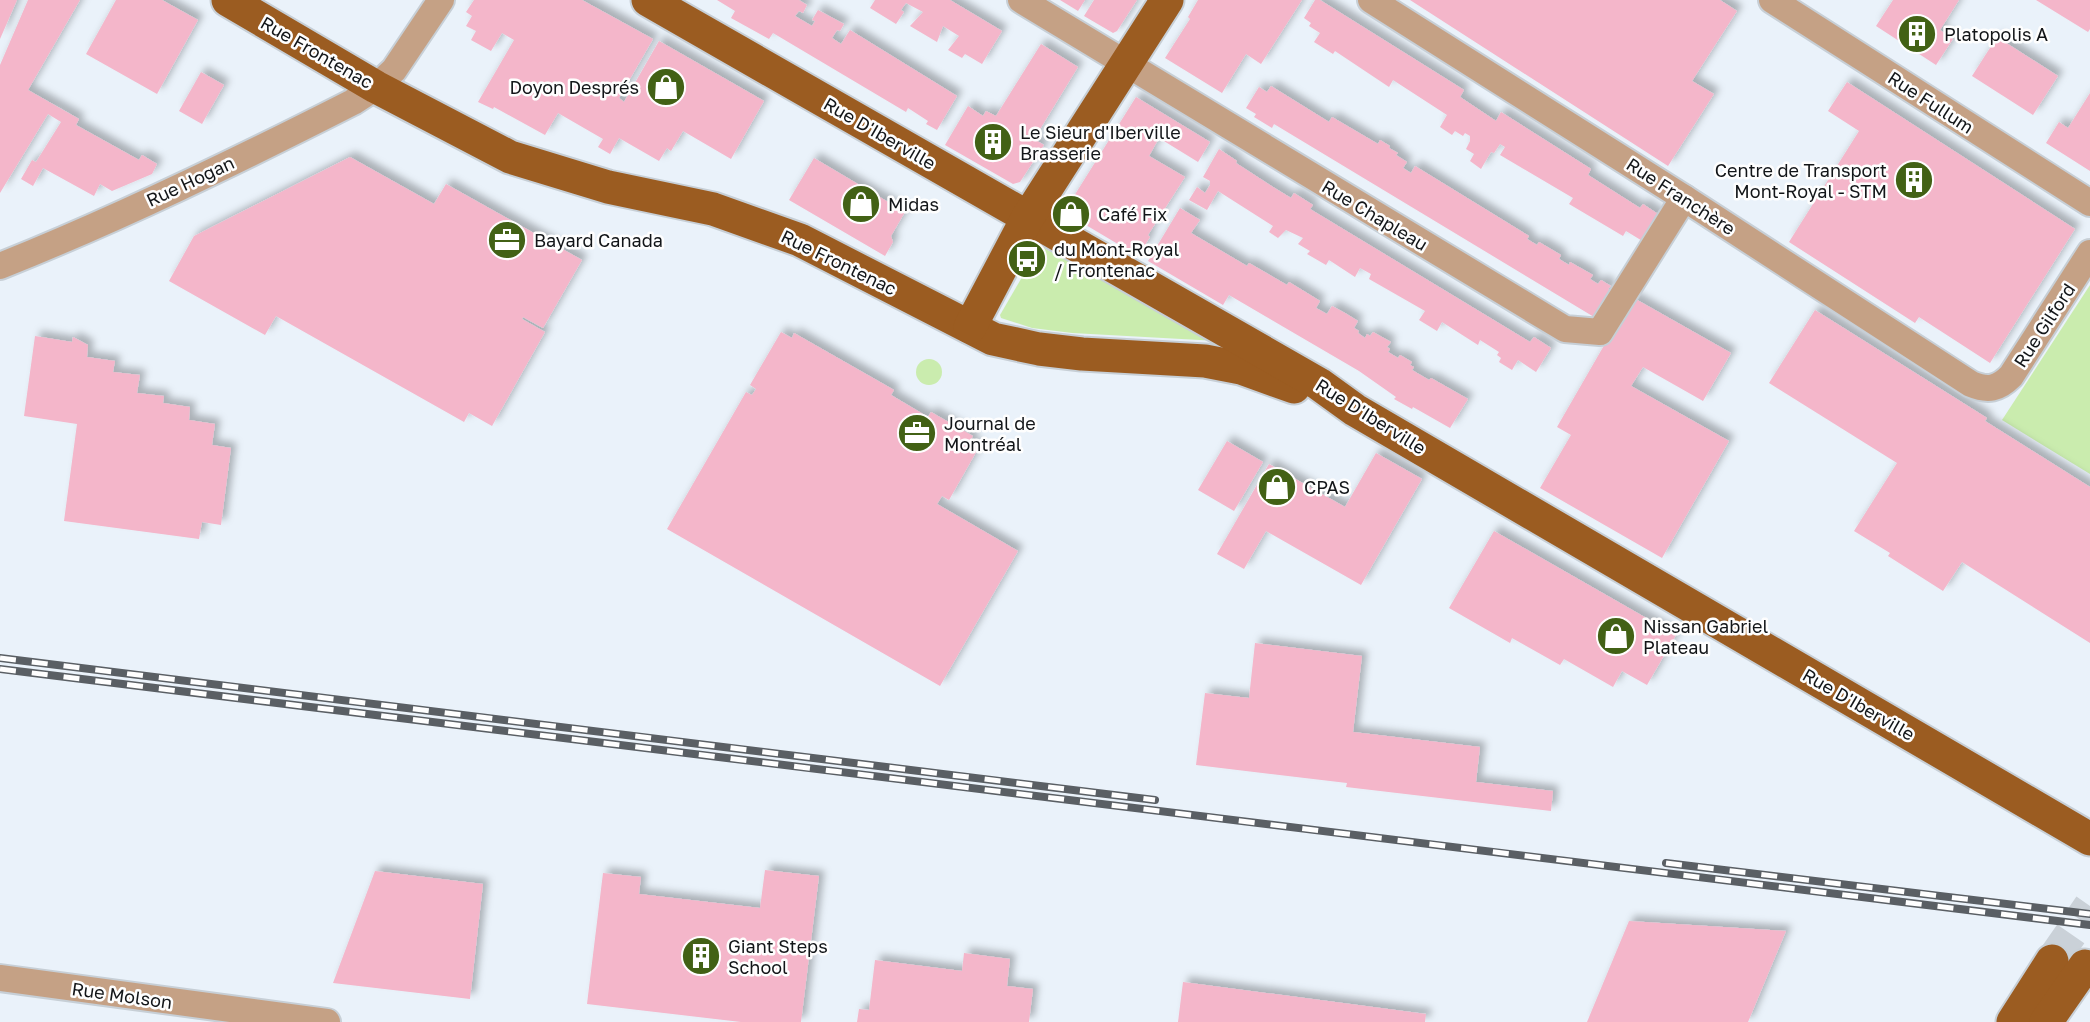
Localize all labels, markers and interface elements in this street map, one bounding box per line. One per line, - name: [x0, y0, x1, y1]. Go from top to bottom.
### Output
- street label: Rue Frontenac: [257, 11, 377, 93]
- building icon: Platopolis A: [1896, 13, 1938, 55]
- place label: Platopolis A: [1944, 23, 2048, 45]
- shop icon: Doyon Després: [645, 66, 687, 108]
- street label: Rue Fullum: [1884, 66, 1978, 138]
- place label: Doyon Després: [509, 76, 639, 98]
- street label: Rue D'Iberville: [820, 92, 940, 174]
- building icon: Le Sieur d'Iberville Brasserie: [972, 121, 1014, 163]
- place label: Le Sieur d'Iberville Brasserie: [1020, 121, 1181, 164]
- street label: Rue Hogan: [143, 151, 237, 211]
- street label: Rue Franchère: [1623, 153, 1739, 239]
- place label: Centre de Transport Mont-Royal - STM: [1715, 159, 1887, 202]
- building icon: Centre de Transport Mont-Royal - STM: [1893, 159, 1935, 201]
- street label: Rue Chapleau: [1318, 175, 1432, 255]
- shop icon: Midas: [840, 183, 882, 225]
- place label: Midas: [888, 193, 939, 215]
- shop icon: Café Fix: [1050, 193, 1092, 235]
- place label: Café Fix: [1098, 203, 1167, 225]
- office icon: Bayard Canada: [486, 219, 528, 261]
- street label: Rue Frontenac: [778, 225, 900, 300]
- place label: Bayard Canada: [534, 229, 663, 251]
- bus stop icon: du Mont-Royal / Frontenac: [1006, 238, 1048, 280]
- place label: du Mont-Royal / Frontenac: [1054, 238, 1180, 281]
- street label: Rue Gilford: [2009, 279, 2079, 371]
- street label: Rue D'Iberville: [1312, 373, 1430, 459]
- office icon: Journal de Montréal: [896, 412, 938, 454]
- place label: Journal de Montréal: [944, 412, 1036, 455]
- shop icon: CPAS: [1256, 466, 1298, 508]
- place label: CPAS: [1304, 476, 1350, 498]
- shop icon: Nissan Gabriel Plateau: [1595, 615, 1637, 657]
- place label: Nissan Gabriel Plateau: [1643, 615, 1769, 658]
- street label: Rue D'Iberville: [1799, 663, 1919, 745]
- building icon: Giant Steps School: [680, 935, 722, 977]
- place label: Giant Steps School: [728, 935, 828, 978]
- street label: Rue Molson: [70, 977, 174, 1013]

